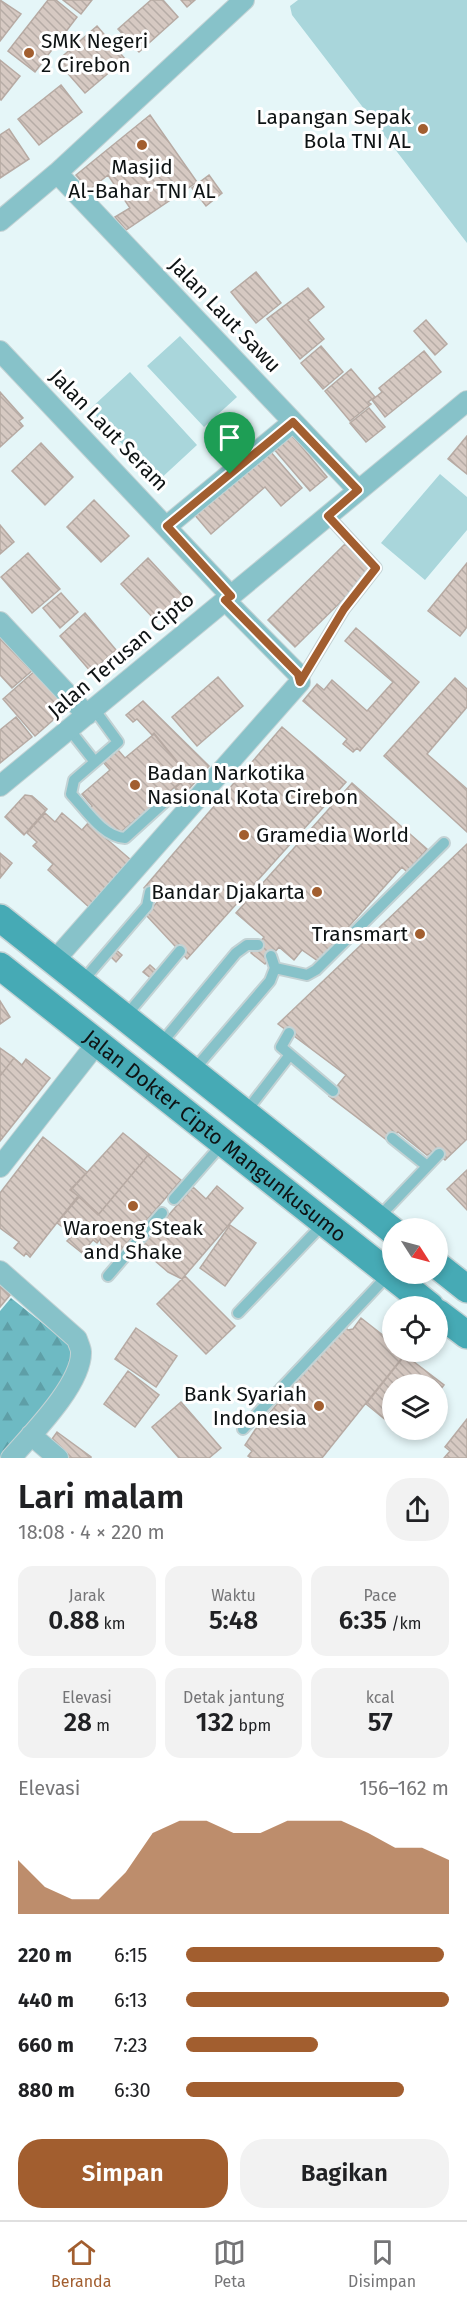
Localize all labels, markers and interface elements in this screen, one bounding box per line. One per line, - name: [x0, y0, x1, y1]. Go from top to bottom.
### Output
- place label: SMK Negeri 2 Cirebon: [41, 28, 148, 78]
- marker: SMK Negeri 2 Cirebon: [22, 46, 36, 60]
- place label: Lapangan Sepak Bola TNI AL: [256, 104, 412, 154]
- marker: Lapangan Sepak Bola TNI AL: [416, 122, 430, 136]
- marker: Masjid Al-Bahar TNI AL: [135, 138, 149, 152]
- place label: Masjid Al-Bahar TNI AL: [68, 154, 216, 204]
- street label: Jalan Laut Sawu: [164, 252, 286, 378]
- street label: Jalan Laut Seram: [44, 364, 174, 496]
- pin: [204, 412, 255, 474]
- icon: arrive: [213, 421, 246, 454]
- street label: Jalan Terusan Cipto: [43, 586, 199, 724]
- place label: Badan Narkotika Nasional Kota Cirebon: [147, 760, 358, 810]
- marker: Badan Narkotika Nasional Kota Cirebon: [128, 778, 142, 792]
- place label: Gramedia World: [256, 822, 409, 848]
- marker: Gramedia World: [237, 828, 251, 842]
- place label: Bandar Djakarta: [151, 879, 305, 905]
- marker: Bandar Djakarta: [310, 885, 324, 899]
- place label: Transmart: [312, 921, 408, 947]
- marker: Transmart: [413, 927, 427, 941]
- street label: Jalan Dokter Cipto Mangunkusumo: [78, 1024, 352, 1248]
- marker: Waroeng Steak and Shake: [126, 1199, 140, 1213]
- place label: Waroeng Steak and Shake: [63, 1215, 203, 1265]
- north arrow: [382, 1218, 448, 1284]
- map controls: [382, 1218, 448, 1440]
- button: locate: [382, 1296, 448, 1362]
- button: layers: [382, 1374, 448, 1440]
- place label: Bank Syariah Indonesia: [184, 1381, 307, 1431]
- marker: Bank Syariah Indonesia: [312, 1399, 326, 1413]
- text: Lari malam: [18, 1477, 184, 1517]
- button: share: [386, 1478, 449, 1541]
- text: 18:08 · 4 × 220 m: [18, 1520, 165, 1544]
- text: Jarak: [69, 1586, 105, 1605]
- text: Waktu: [211, 1586, 256, 1605]
- text: Pace: [364, 1586, 397, 1605]
- text: 0.88: [48, 1605, 99, 1636]
- text: 5:48: [209, 1605, 258, 1636]
- text: 6:35: [339, 1605, 387, 1636]
- text: km: [99, 1614, 125, 1633]
- text: /km: [387, 1614, 421, 1633]
- text: Elevasi: [62, 1688, 112, 1707]
- text: Detak jantung: [183, 1688, 284, 1707]
- text: kcal: [366, 1688, 395, 1707]
- text: 28: [64, 1707, 92, 1738]
- text: 132: [196, 1707, 234, 1738]
- text: 57: [368, 1707, 393, 1738]
- text: m: [92, 1716, 110, 1735]
- text: bpm: [234, 1716, 271, 1735]
- text: Elevasi: [18, 1776, 80, 1800]
- text: 156–162 m: [359, 1776, 449, 1800]
- text: 220 m: [18, 1943, 72, 1967]
- text: 6:15: [114, 1943, 147, 1967]
- text: 440 m: [18, 1988, 74, 2012]
- text: 6:13: [114, 1988, 147, 2012]
- text: 660 m: [18, 2033, 74, 2057]
- text: 7:23: [114, 2033, 147, 2057]
- text: 880 m: [18, 2078, 75, 2102]
- text: 6:30: [114, 2078, 151, 2102]
- button: Simpan: [18, 2139, 228, 2208]
- button: Bagikan: [240, 2139, 449, 2208]
- tab: Beranda: [51, 2236, 111, 2291]
- tab: Peta: [213, 2236, 246, 2291]
- tab: Disimpan: [348, 2236, 416, 2291]

